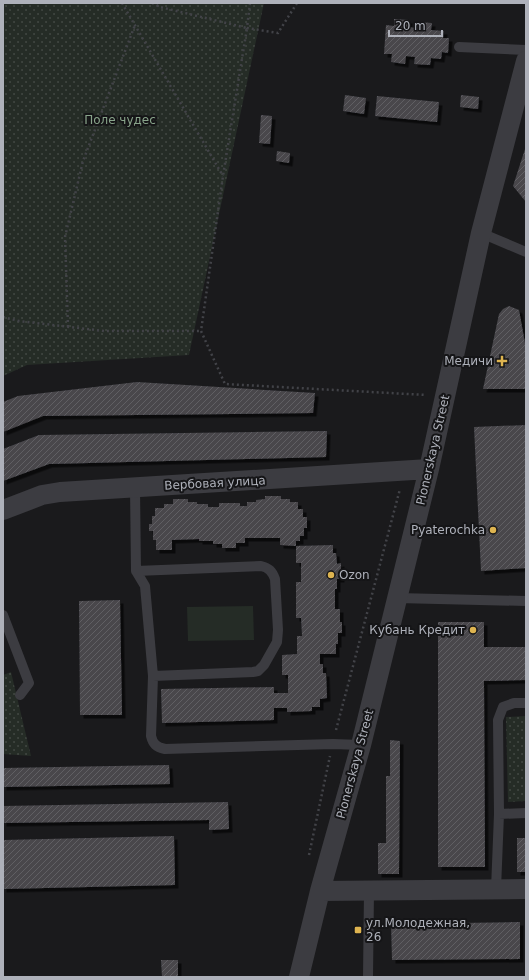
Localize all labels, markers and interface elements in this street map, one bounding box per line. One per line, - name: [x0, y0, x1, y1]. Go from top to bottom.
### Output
- scale bar: [389, 12, 442, 38]
- text: 20 m: [395, 19, 426, 33]
- park label: Поле чудес: [84, 113, 156, 127]
- place label: Медичи: [444, 354, 493, 368]
- marker: Медичи: [496, 355, 508, 367]
- street label: Pionerskaya Street: [414, 393, 453, 506]
- street label: Вербовая улица: [164, 473, 266, 493]
- place label: Pyaterochka: [411, 523, 485, 537]
- marker: Pyaterochka: [488, 525, 498, 535]
- place label: Ozon: [339, 568, 370, 582]
- marker: Ozon: [326, 570, 336, 580]
- place label: Кубань Кредит: [369, 623, 465, 637]
- marker: Кубань Кредит: [468, 625, 478, 635]
- street label: Pionerskaya Street: [334, 708, 376, 820]
- place label: ул.Молодежная, 26: [366, 916, 470, 944]
- marker: ул.Молодежная, 26: [353, 925, 363, 935]

